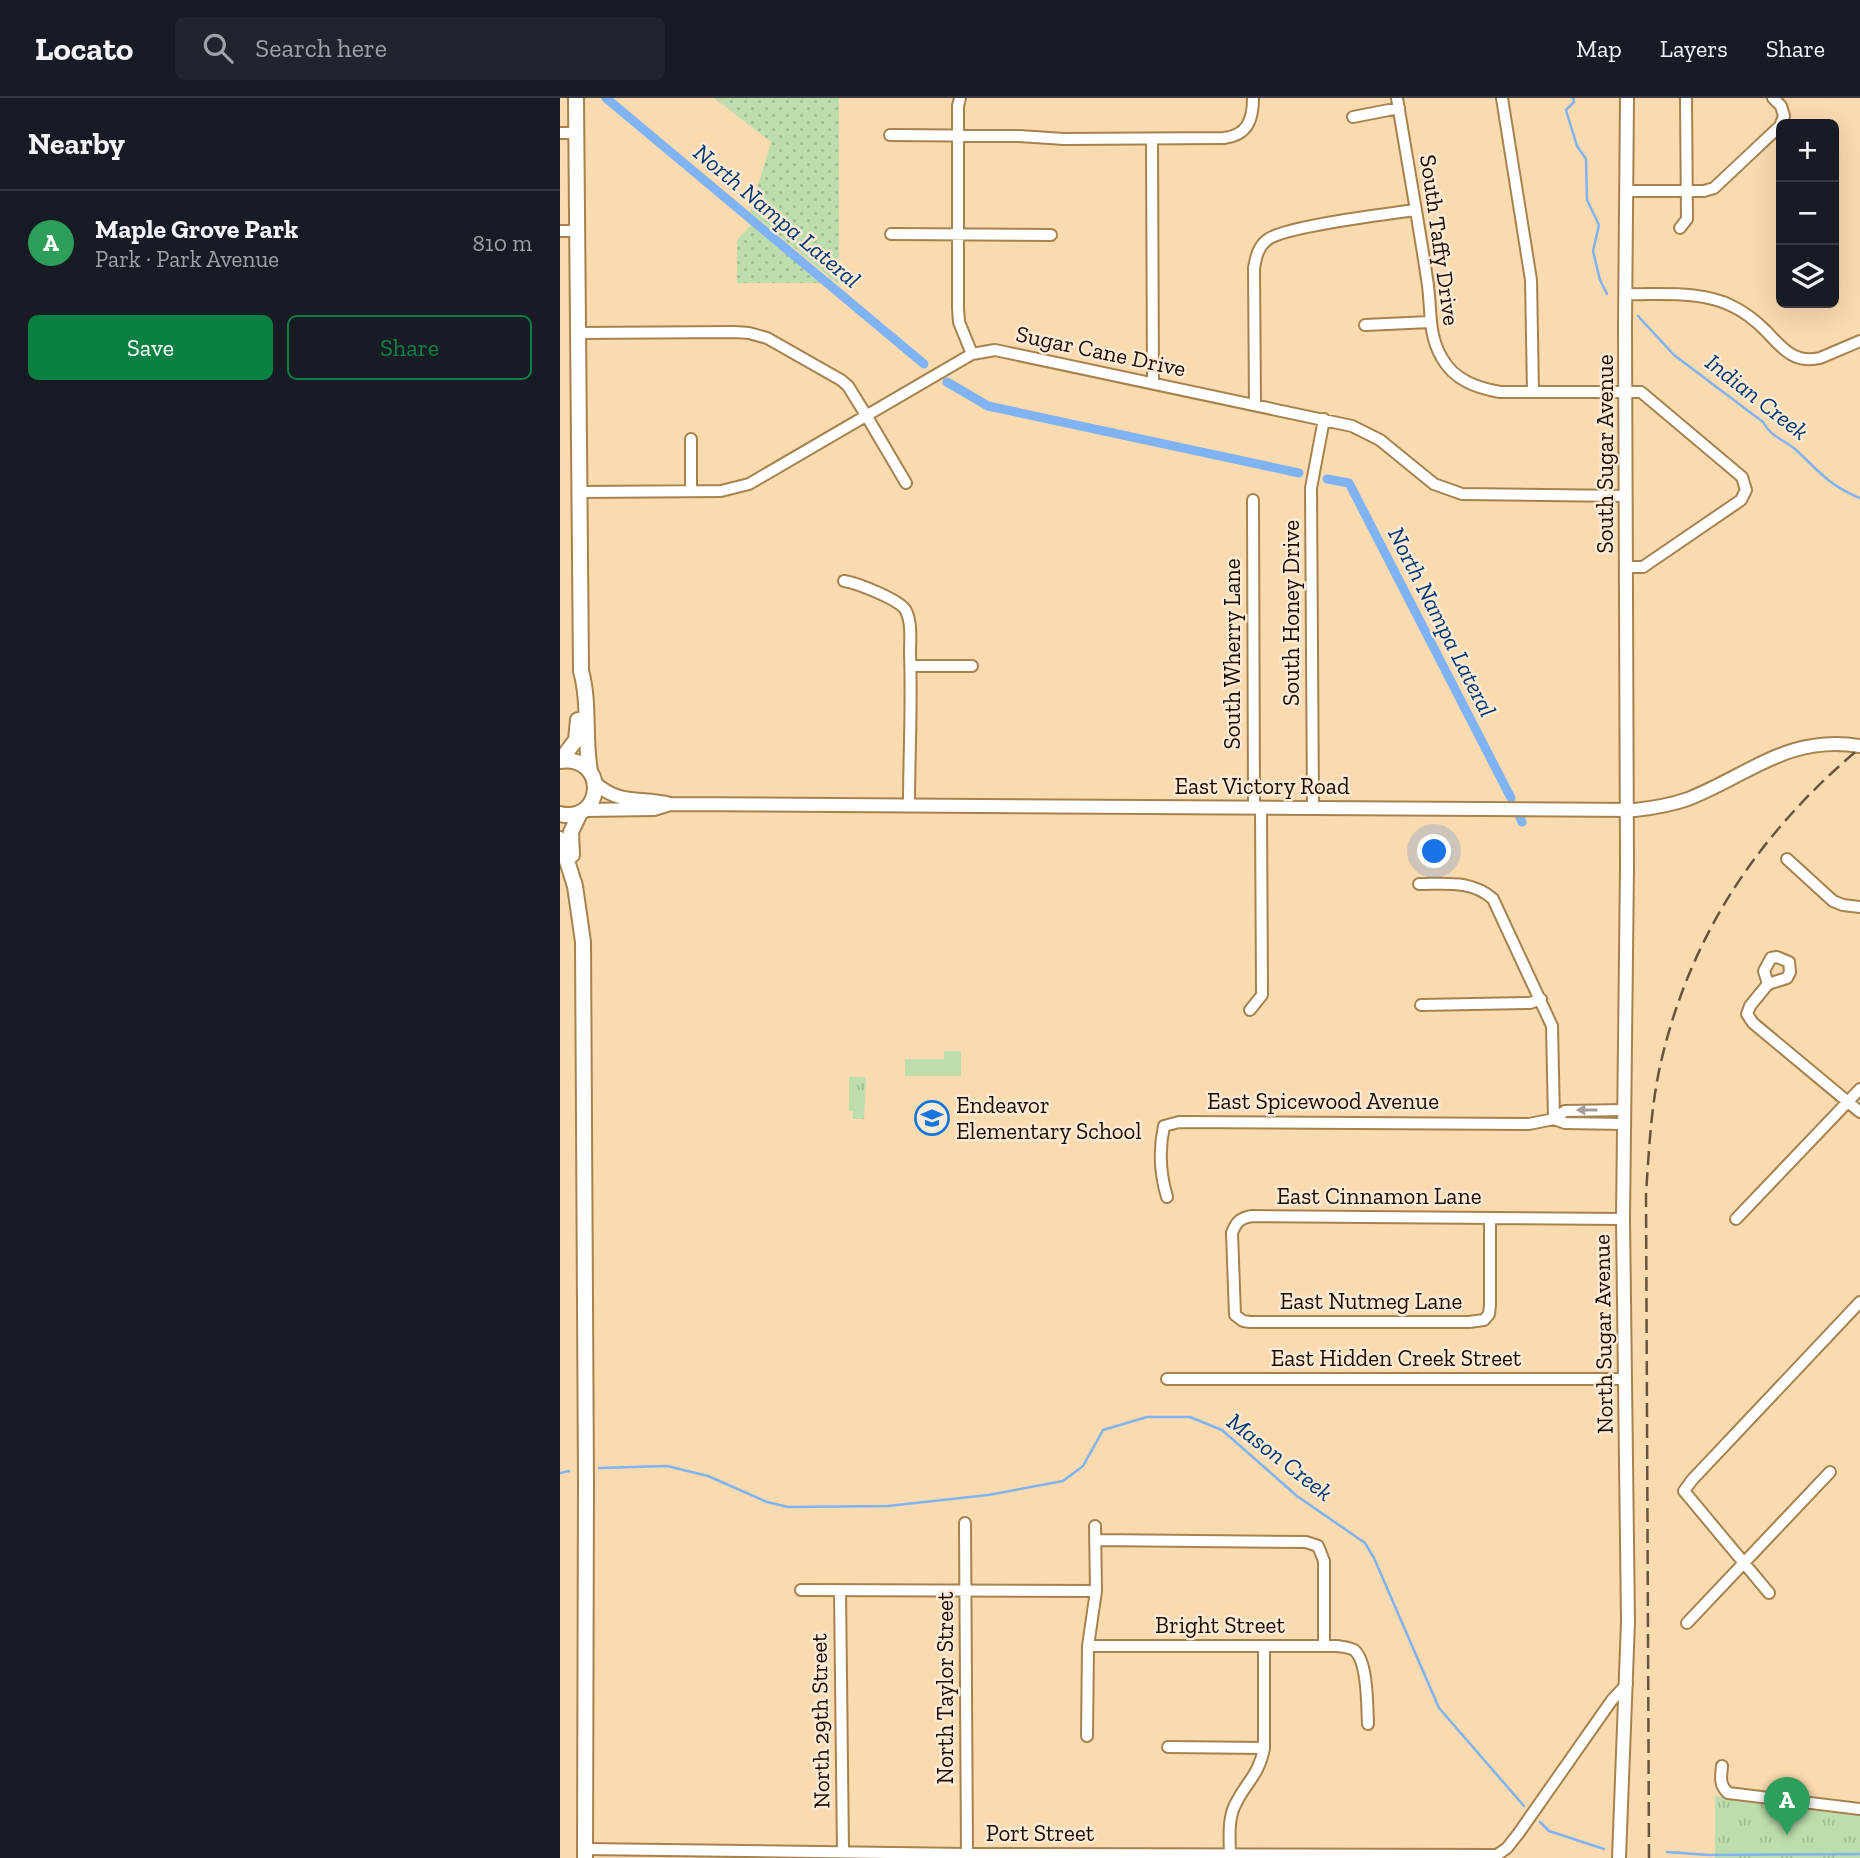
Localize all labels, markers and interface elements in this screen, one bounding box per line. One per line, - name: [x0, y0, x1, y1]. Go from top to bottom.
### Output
- search box: [175, 17, 665, 80]
- text: Locato: [35, 29, 133, 68]
- icon: search: [199, 29, 237, 67]
- text: Search here: [255, 32, 387, 64]
- text: Map: [1576, 34, 1622, 63]
- text: Layers: [1660, 34, 1728, 63]
- text: Share: [1766, 34, 1825, 63]
- map controls: [1776, 119, 1839, 308]
- button: +: [1776, 119, 1839, 182]
- text: Nearby: [28, 126, 125, 162]
- water label: North Nampa Lateral: [688, 137, 867, 294]
- street label: South Taffy Drive: [1414, 153, 1466, 327]
- button: −: [1776, 182, 1839, 245]
- text: Maple Grove Park: [95, 213, 298, 245]
- text: A: [43, 229, 59, 257]
- text: 810 m: [472, 229, 532, 257]
- text: Park · Park Avenue: [95, 245, 279, 273]
- button: layers: [1776, 245, 1839, 308]
- button: Save: [28, 315, 273, 380]
- button: Share: [287, 315, 532, 380]
- street label: Sugar Cane Drive: [1014, 319, 1188, 383]
- water label: Indian Creek: [1700, 347, 1815, 446]
- street label: South Sugar Avenue: [1591, 355, 1619, 553]
- street label: South Honey Drive: [1277, 520, 1305, 706]
- water label: North Nampa Lateral: [1382, 522, 1503, 721]
- street label: South Wherry Lane: [1218, 558, 1246, 750]
- street label: East Victory Road: [1174, 772, 1350, 800]
- your location: [1417, 834, 1451, 868]
- street label: East Spicewood Avenue: [1207, 1087, 1439, 1115]
- place label: Endeavor Elementary School: [956, 1091, 1142, 1145]
- school or university icon: Endeavor Elementary School: [913, 1099, 951, 1137]
- one-way arrow: [1576, 1105, 1598, 1116]
- street label: East Cinnamon Lane: [1277, 1182, 1481, 1210]
- street label: North Sugar Avenue: [1587, 1234, 1619, 1434]
- street label: East Nutmeg Lane: [1280, 1287, 1462, 1315]
- street label: East Hidden Creek Street: [1271, 1344, 1522, 1372]
- water label: Mason Creek: [1222, 1406, 1339, 1507]
- street label: North Taylor Street: [931, 1591, 959, 1784]
- street label: Bright Street: [1155, 1611, 1285, 1639]
- street label: North 29th Street: [804, 1633, 836, 1809]
- pin: A: [1764, 1777, 1810, 1835]
- street label: Port Street: [986, 1819, 1095, 1847]

